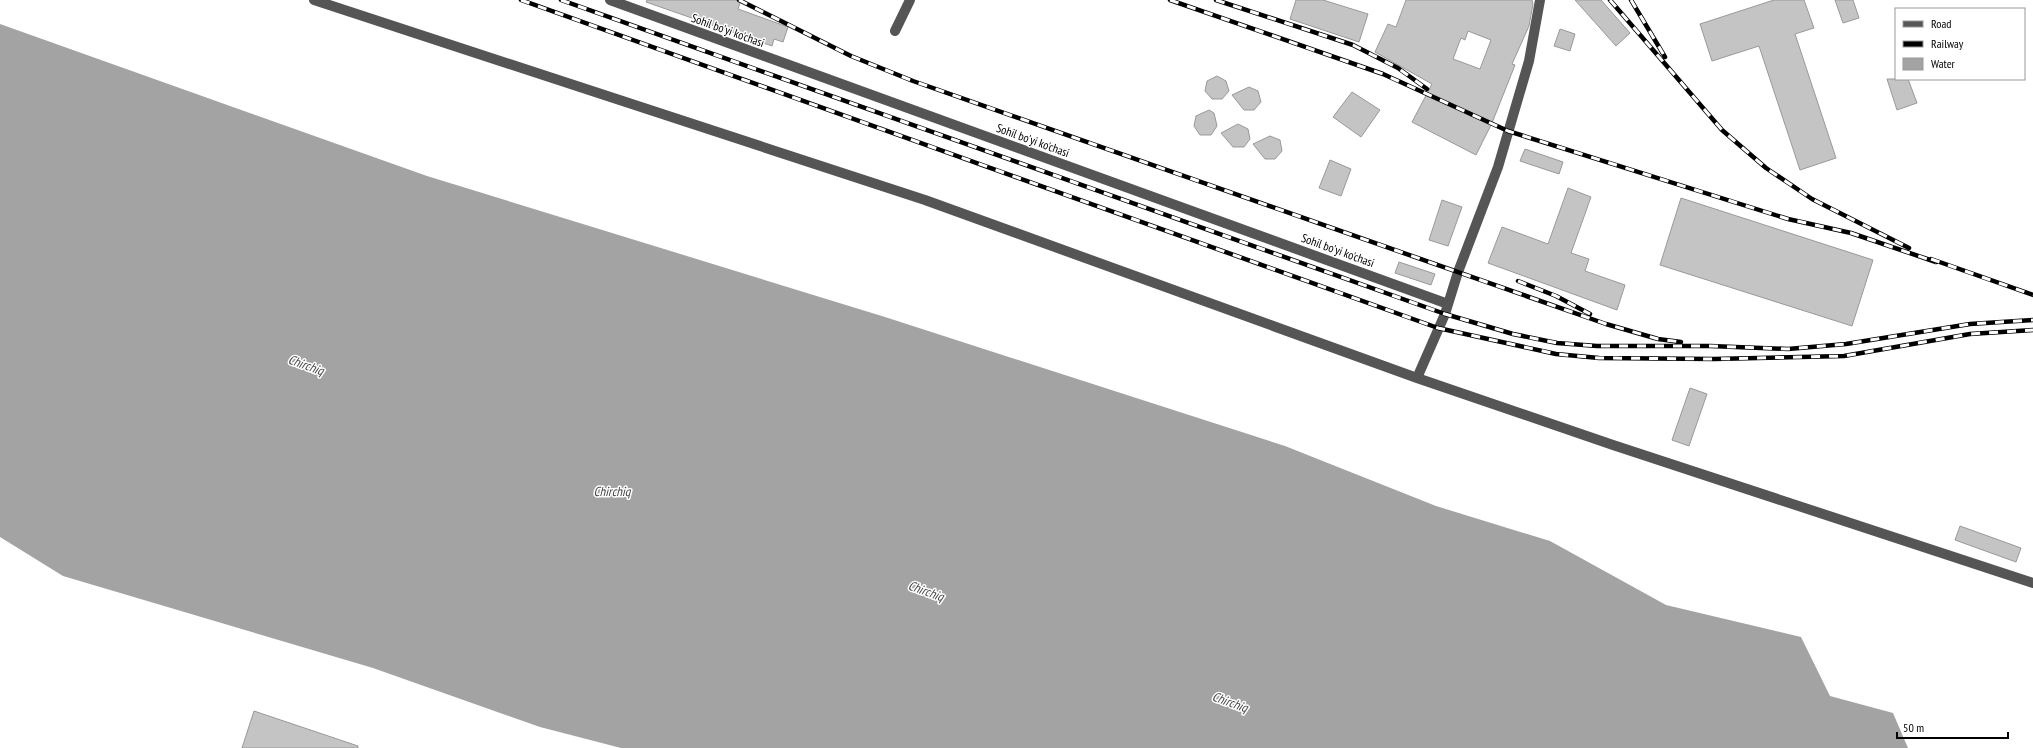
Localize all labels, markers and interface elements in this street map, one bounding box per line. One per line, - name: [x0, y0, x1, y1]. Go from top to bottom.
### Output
- legend: [1895, 8, 2025, 80]
- street label: Sohil bo'yi ko'chasi: [689, 10, 767, 50]
- text: Road: [1931, 16, 1951, 31]
- text: Railway: [1931, 36, 1964, 51]
- text: Water: [1931, 56, 1956, 71]
- street label: Sohil bo'yi ko'chasi: [994, 120, 1072, 160]
- street label: Sohil bo'yi ko'chasi: [1299, 230, 1377, 270]
- water label: Chirchiq: [286, 351, 328, 380]
- water label: Chirchiq: [594, 483, 632, 500]
- water label: Chirchiq: [906, 577, 948, 606]
- water label: Chirchiq: [1210, 688, 1252, 717]
- scale bar: [1897, 714, 2008, 740]
- text: 50 m: [1903, 720, 1924, 735]

